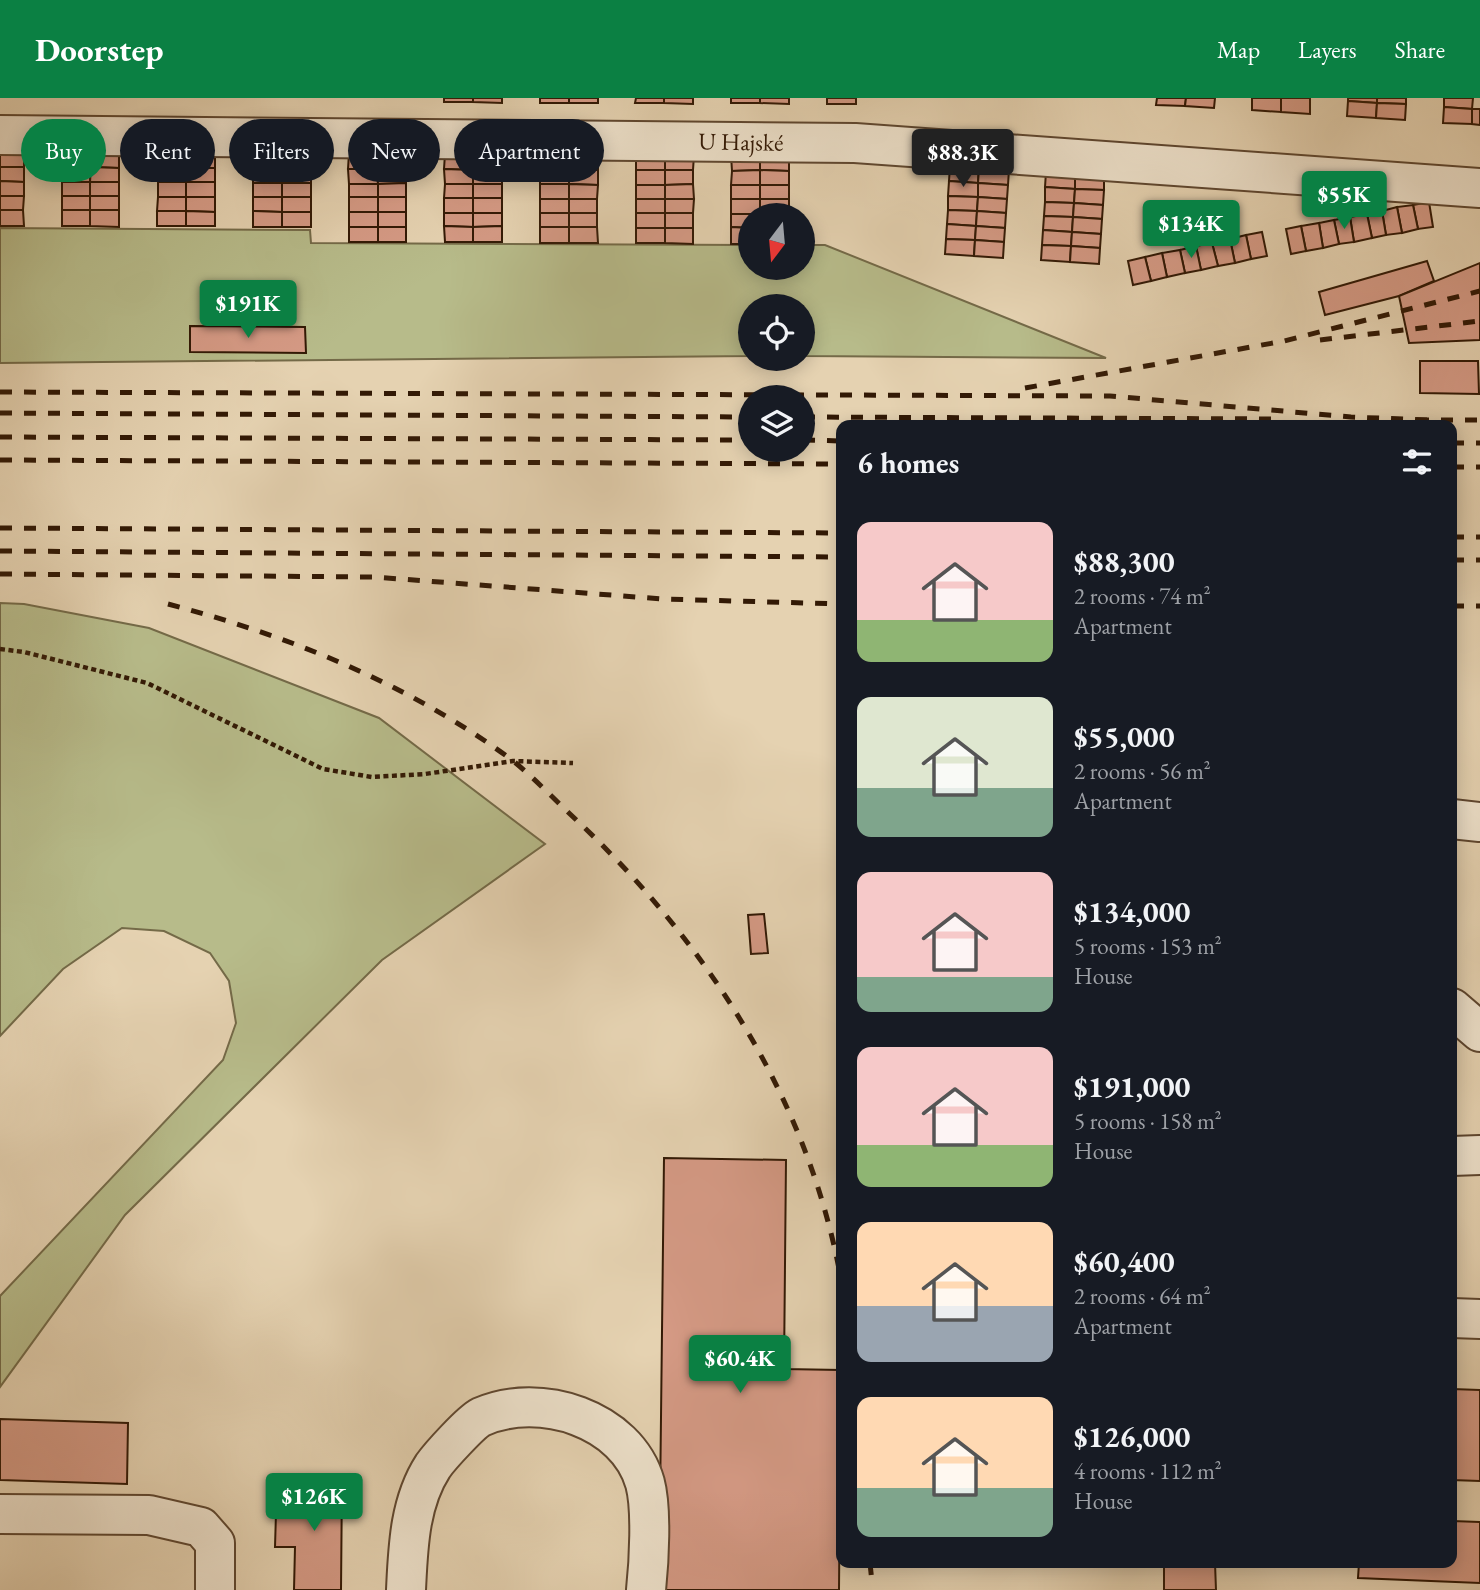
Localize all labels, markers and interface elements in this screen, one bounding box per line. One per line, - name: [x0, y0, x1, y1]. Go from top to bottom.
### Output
- text: Doorstep: [35, 28, 163, 71]
- text: Map: [1217, 34, 1260, 65]
- text: Layers: [1298, 34, 1357, 65]
- text: Share: [1395, 34, 1445, 65]
- chip: Buy: [21, 119, 106, 182]
- chip: Rent: [120, 119, 215, 182]
- chip: Filters: [229, 119, 334, 182]
- chip: New: [348, 119, 440, 182]
- chip: Apartment: [454, 119, 604, 182]
- street label: U Hajské: [698, 125, 784, 158]
- pin: $88.3K: [906, 130, 1020, 189]
- text: $88.3K: [928, 137, 998, 167]
- pin: $55K: [1303, 172, 1385, 231]
- text: $55K: [1318, 179, 1370, 209]
- pin: $134K: [1142, 200, 1240, 260]
- north arrow: [738, 203, 816, 280]
- map controls: [738, 203, 815, 462]
- text: $134K: [1159, 208, 1223, 238]
- pin: $191K: [199, 280, 297, 340]
- text: $191K: [216, 288, 280, 318]
- button: locate: [738, 294, 815, 371]
- button: layers: [738, 385, 815, 462]
- text: 6 homes: [857, 443, 959, 482]
- icon: filters: [1398, 443, 1436, 481]
- text: $88,300: [1074, 542, 1175, 581]
- icon: home: [913, 550, 997, 634]
- text: 2 rooms · 74 m²: [1074, 581, 1211, 611]
- text: Apartment: [1074, 611, 1172, 641]
- text: $55,000: [1074, 717, 1175, 756]
- icon: home: [913, 725, 997, 809]
- text: 2 rooms · 56 m²: [1074, 756, 1211, 786]
- text: Apartment: [1074, 786, 1172, 816]
- text: $134,000: [1074, 892, 1190, 931]
- icon: home: [913, 900, 997, 984]
- text: 5 rooms · 153 m²: [1074, 931, 1222, 961]
- text: House: [1074, 961, 1133, 991]
- text: $191,000: [1074, 1067, 1190, 1106]
- icon: home: [913, 1075, 997, 1159]
- text: 5 rooms · 158 m²: [1074, 1106, 1222, 1136]
- text: House: [1074, 1136, 1133, 1166]
- text: $60,400: [1074, 1242, 1175, 1281]
- icon: home: [913, 1250, 997, 1334]
- text: 2 rooms · 64 m²: [1074, 1281, 1211, 1311]
- text: Apartment: [1074, 1311, 1172, 1341]
- pin: $60.4K: [683, 1336, 797, 1395]
- text: $60.4K: [705, 1343, 775, 1373]
- text: $126,000: [1074, 1417, 1190, 1456]
- icon: home: [913, 1425, 997, 1509]
- text: 4 rooms · 112 m²: [1074, 1456, 1222, 1486]
- pin: $126K: [265, 1474, 363, 1533]
- text: $126K: [282, 1481, 346, 1511]
- text: House: [1074, 1486, 1133, 1516]

